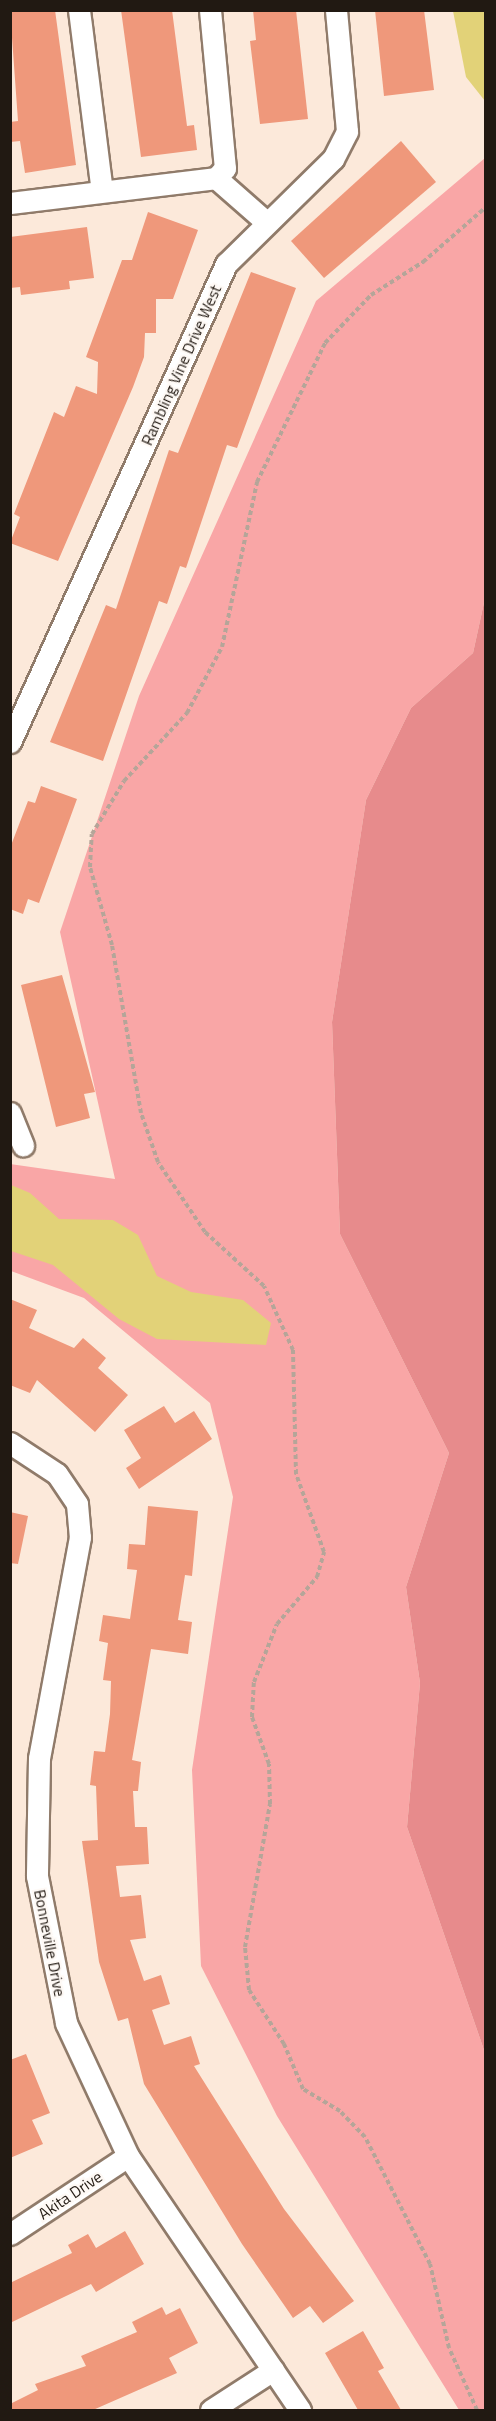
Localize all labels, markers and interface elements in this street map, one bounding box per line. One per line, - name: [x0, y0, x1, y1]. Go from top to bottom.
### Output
- street label: Rambling Vine Drive West: [137, 282, 225, 448]
- street label: Bonneville Drive: [30, 1888, 70, 1998]
- street label: Akita Drive: [34, 2167, 106, 2223]

